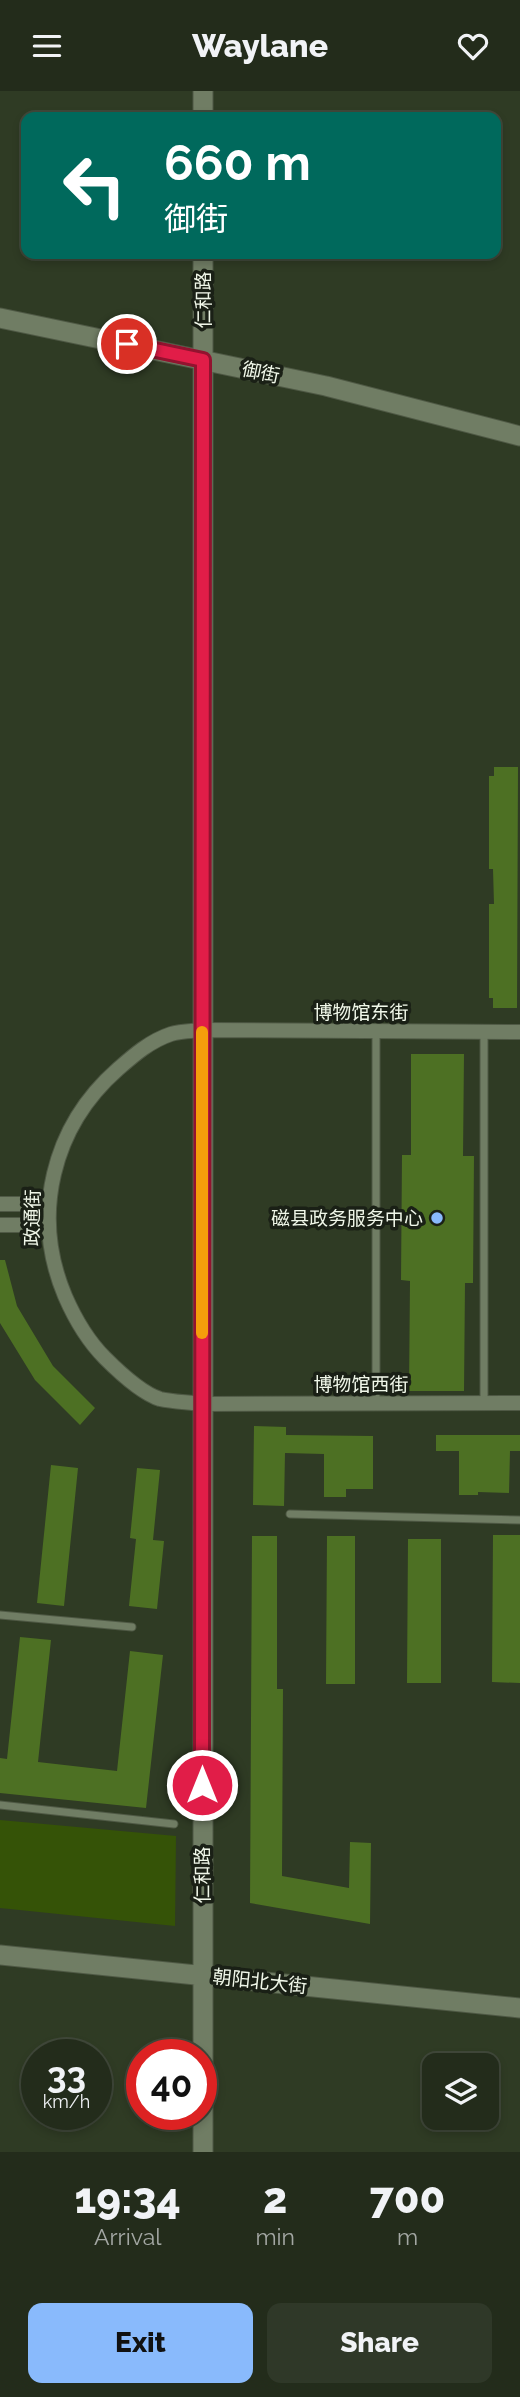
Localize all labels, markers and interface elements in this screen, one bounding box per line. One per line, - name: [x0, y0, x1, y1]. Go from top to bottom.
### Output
- icon: menu: [28, 27, 66, 65]
- text: Waylane: [192, 27, 328, 64]
- icon: heart: [454, 27, 492, 65]
- text: 660 m: [164, 134, 311, 191]
- icon: left: [49, 140, 140, 231]
- text: 御街: [164, 200, 228, 237]
- street label: 仁和路: [192, 271, 214, 329]
- pin: [97, 314, 157, 374]
- icon: arrive: [108, 325, 146, 363]
- street label: 御街: [240, 357, 282, 387]
- street label: 博物馆东街: [313, 1001, 409, 1023]
- street label: 政通街: [21, 1189, 43, 1247]
- place label: 磁县政务服务中心: [271, 1207, 423, 1229]
- marker: 磁县政务服务中心: [429, 1210, 445, 1226]
- street label: 博物馆西街: [313, 1373, 409, 1395]
- position arrow: [165, 1748, 239, 1822]
- street label: 仁和路: [191, 1846, 213, 1904]
- street label: 朝阳北大街: [212, 1965, 308, 1997]
- speed limit sign: 40: [126, 2039, 217, 2130]
- map controls: [422, 2053, 499, 2130]
- button: layers: [422, 2053, 499, 2130]
- text: 33: [47, 2055, 86, 2096]
- text: km/h: [43, 2091, 90, 2112]
- text: 19:34: [75, 2174, 181, 2223]
- text: 2: [263, 2174, 287, 2223]
- text: 700: [370, 2174, 445, 2223]
- text: Arrival: [94, 2223, 161, 2250]
- text: min: [255, 2223, 295, 2250]
- text: m: [397, 2223, 418, 2250]
- button: Exit: [28, 2303, 253, 2383]
- button: Share: [267, 2303, 492, 2383]

